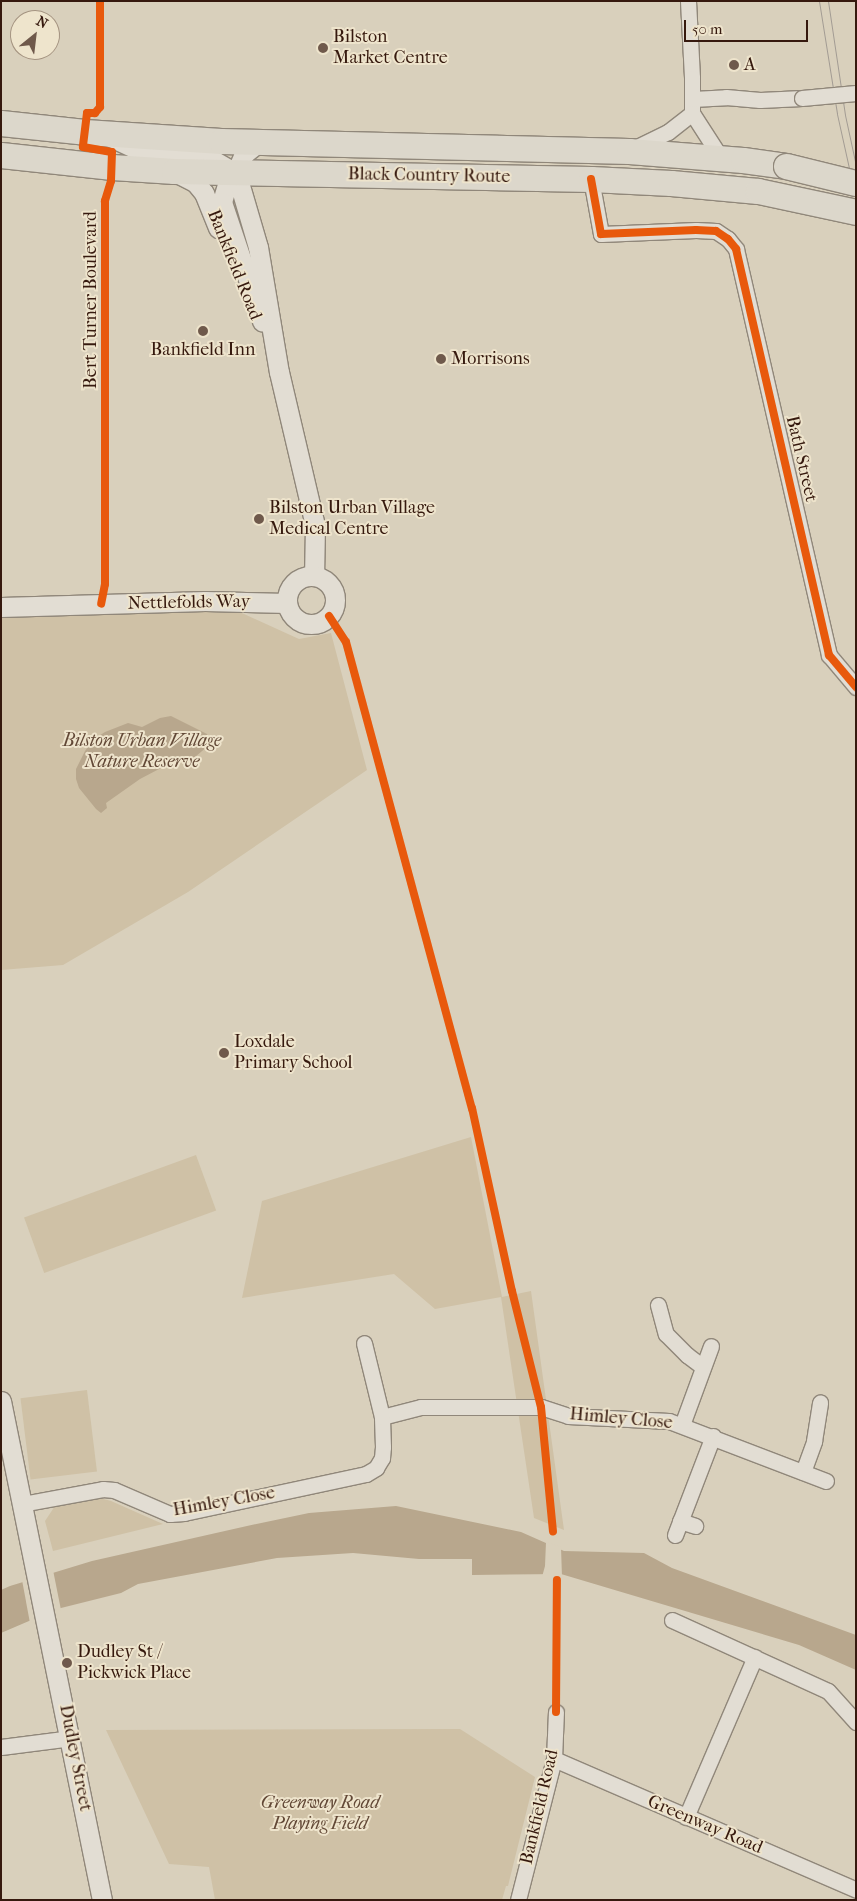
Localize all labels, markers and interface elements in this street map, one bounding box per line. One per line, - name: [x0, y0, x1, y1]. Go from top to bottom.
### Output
- north arrow: [10, 10, 60, 60]
- scale bar: [687, 10, 811, 42]
- text: N: [33, 12, 51, 32]
- text: 50 m: [692, 20, 722, 38]
- place label: Bilston Market Centre: [333, 27, 448, 70]
- marker: Bilston Market Centre: [317, 42, 329, 54]
- place label: A: [744, 54, 756, 76]
- marker: A: [728, 59, 740, 71]
- street label: Black Country Route: [348, 164, 510, 188]
- street label: Bankfield Road: [202, 207, 266, 323]
- street label: Bert Turner Boulevard: [80, 211, 102, 389]
- marker: Bankfield Inn: [197, 325, 209, 337]
- place label: Bankfield Inn: [150, 339, 256, 361]
- place label: Morrisons: [451, 348, 530, 370]
- marker: Morrisons: [435, 353, 447, 365]
- street label: Bath Street: [781, 414, 821, 504]
- place label: Bilston Urban Village Medical Centre: [269, 498, 435, 540]
- marker: Bilston Urban Village Medical Centre: [253, 513, 265, 525]
- street label: Nettlefolds Way: [127, 591, 251, 615]
- park label: Bilston Urban Village Nature Reserve: [63, 731, 221, 774]
- place label: Loxdale Primary School: [234, 1032, 352, 1074]
- marker: Loxdale Primary School: [218, 1047, 230, 1059]
- street label: Himley Close: [569, 1404, 673, 1434]
- street label: Himley Close: [171, 1482, 277, 1522]
- place label: Dudley St / Pickwick Place: [77, 1642, 191, 1685]
- marker: Dudley St / Pickwick Place: [61, 1657, 73, 1669]
- street label: Dudley Street: [54, 1703, 96, 1813]
- street label: Bankfield Road: [516, 1747, 564, 1867]
- street label: Greenway Road: [644, 1791, 766, 1859]
- park label: Greenway Road Playing Field: [261, 1793, 379, 1836]

